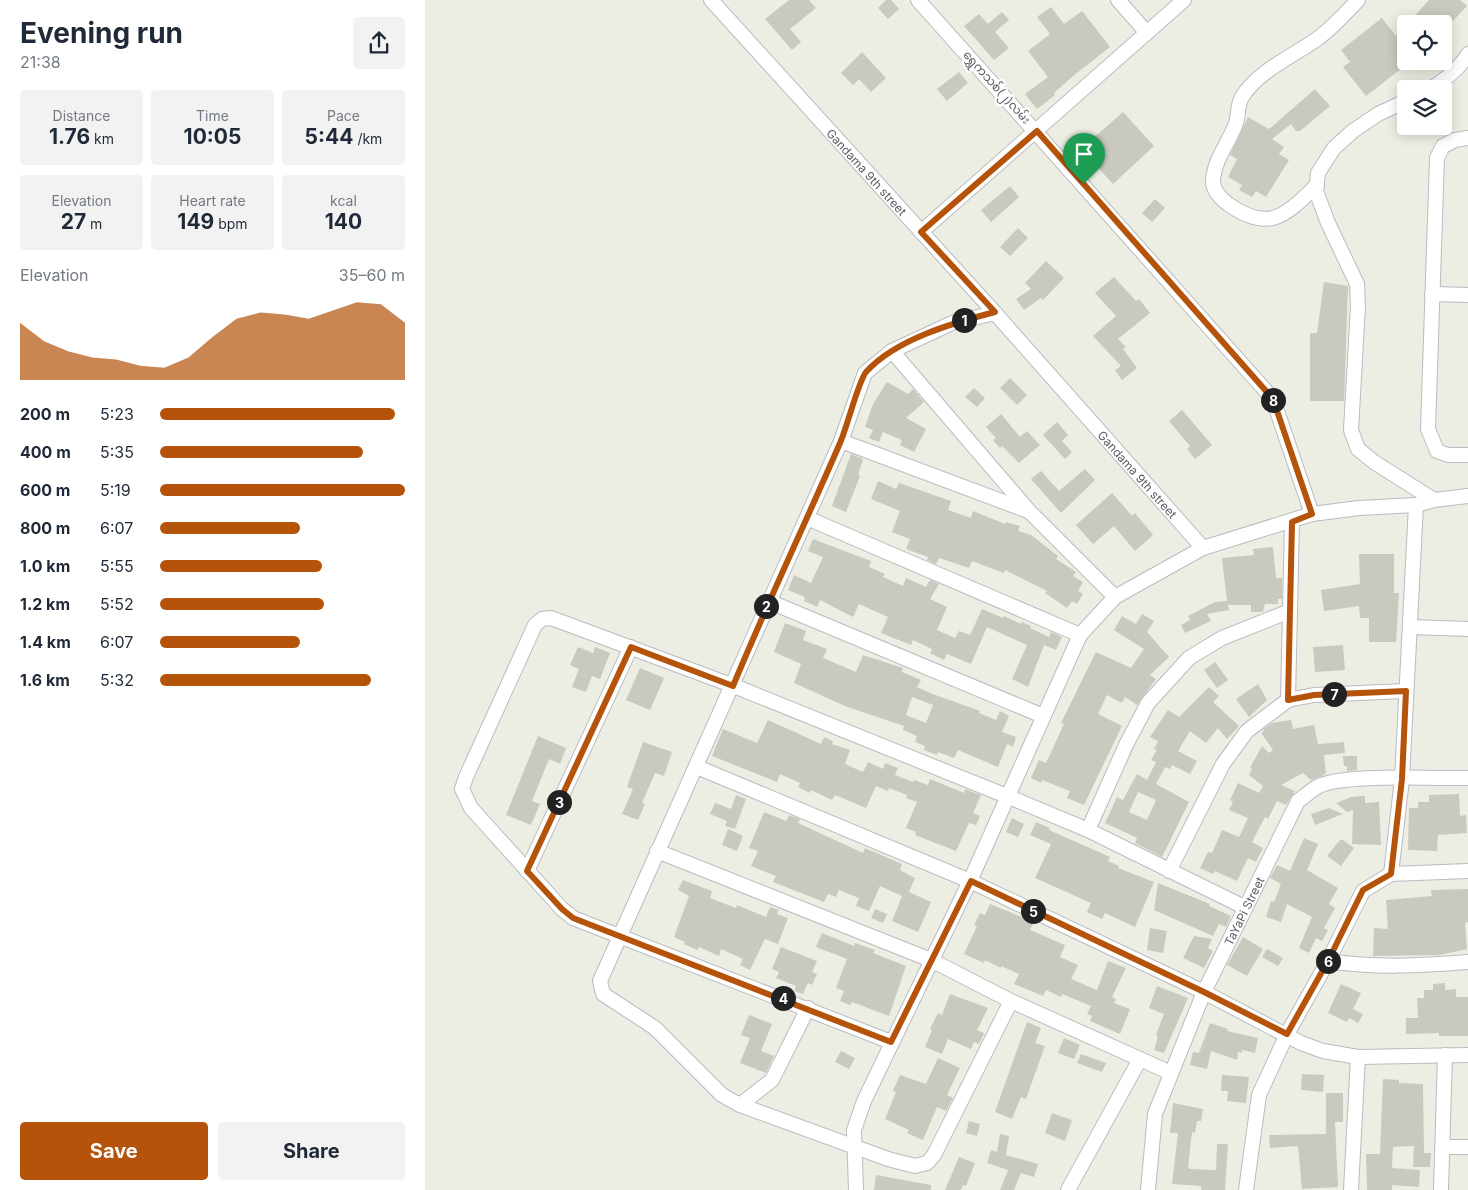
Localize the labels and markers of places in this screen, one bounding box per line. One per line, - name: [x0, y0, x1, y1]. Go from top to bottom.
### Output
- pin: [1063, 133, 1105, 184]
- pin: 1: [951, 308, 977, 332]
- pin: 8: [1261, 388, 1285, 412]
- pin: 2: [753, 594, 779, 618]
- pin: 7: [1321, 682, 1347, 706]
- pin: 3: [547, 790, 571, 814]
- pin: 5: [1021, 898, 1045, 924]
- pin: 6: [1315, 948, 1341, 974]
- pin: 4: [771, 986, 795, 1010]

